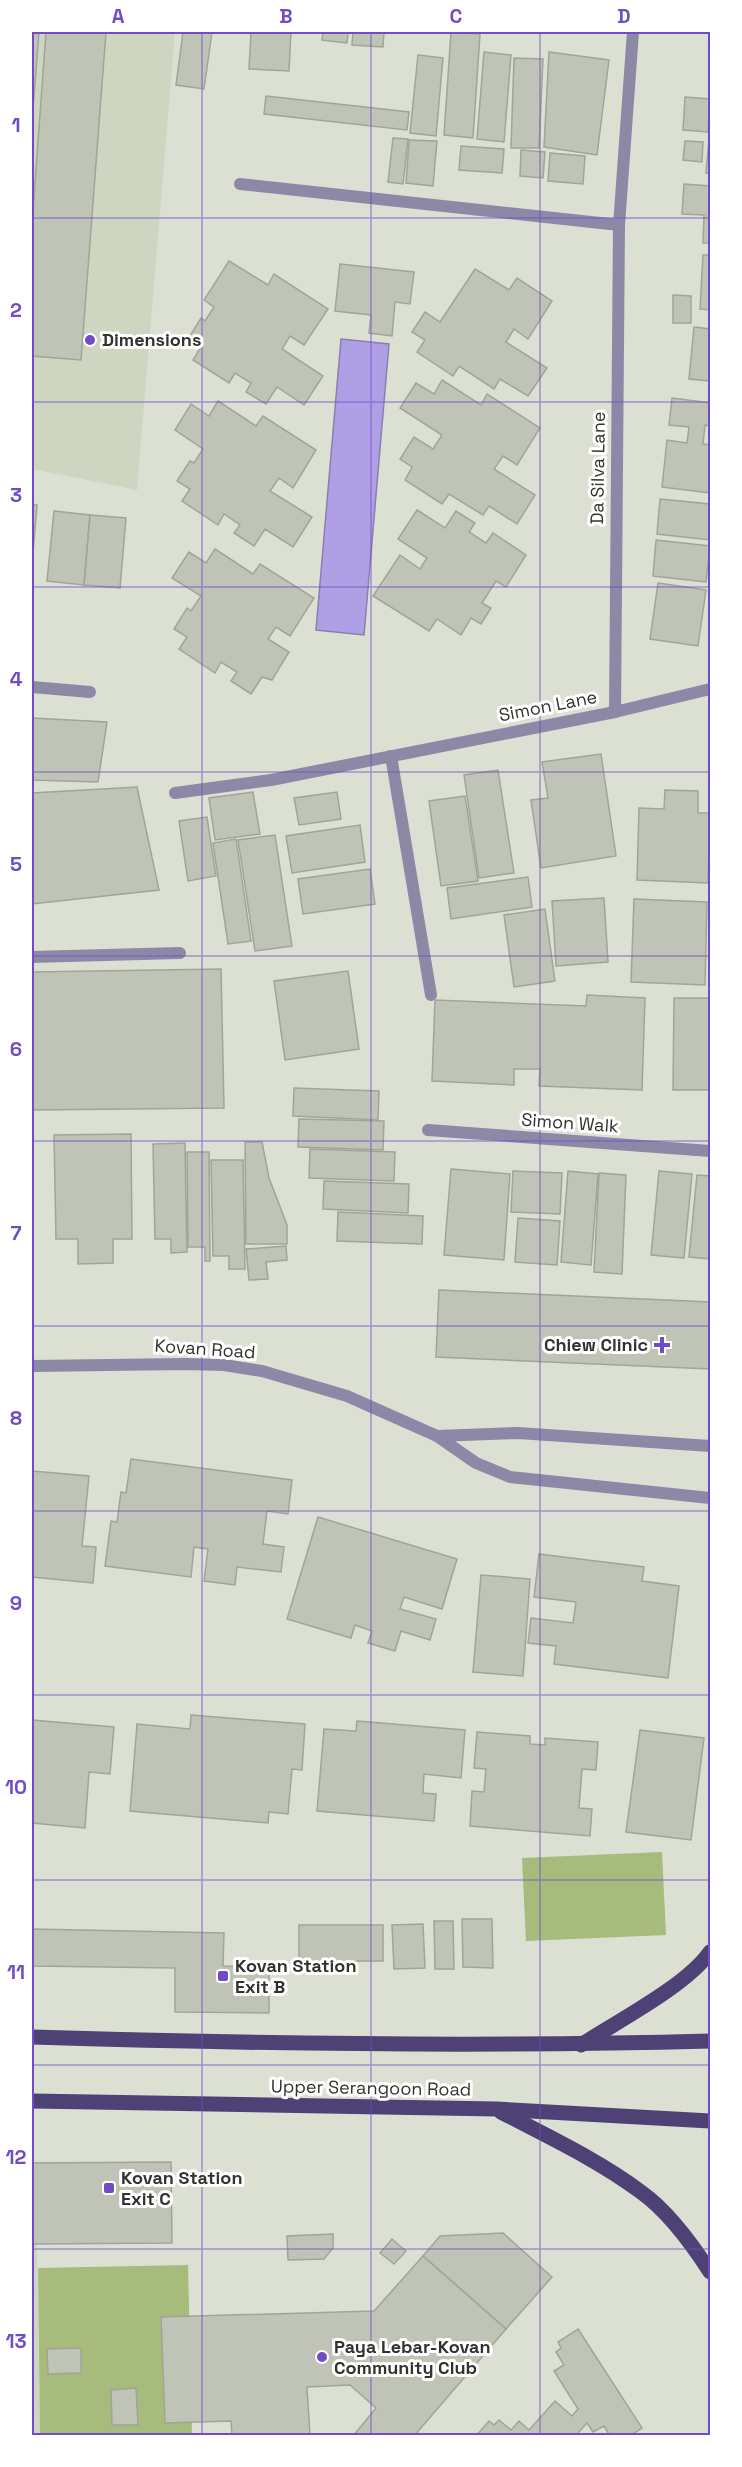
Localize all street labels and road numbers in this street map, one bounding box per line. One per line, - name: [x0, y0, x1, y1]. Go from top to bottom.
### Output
- street label: Da Silva Lane: [585, 411, 610, 525]
- street label: Simon Lane: [497, 685, 599, 726]
- street label: Simon Walk: [521, 1108, 620, 1137]
- street label: Kovan Road: [154, 1334, 256, 1363]
- street label: Upper Serangoon Road: [271, 2074, 471, 2101]

